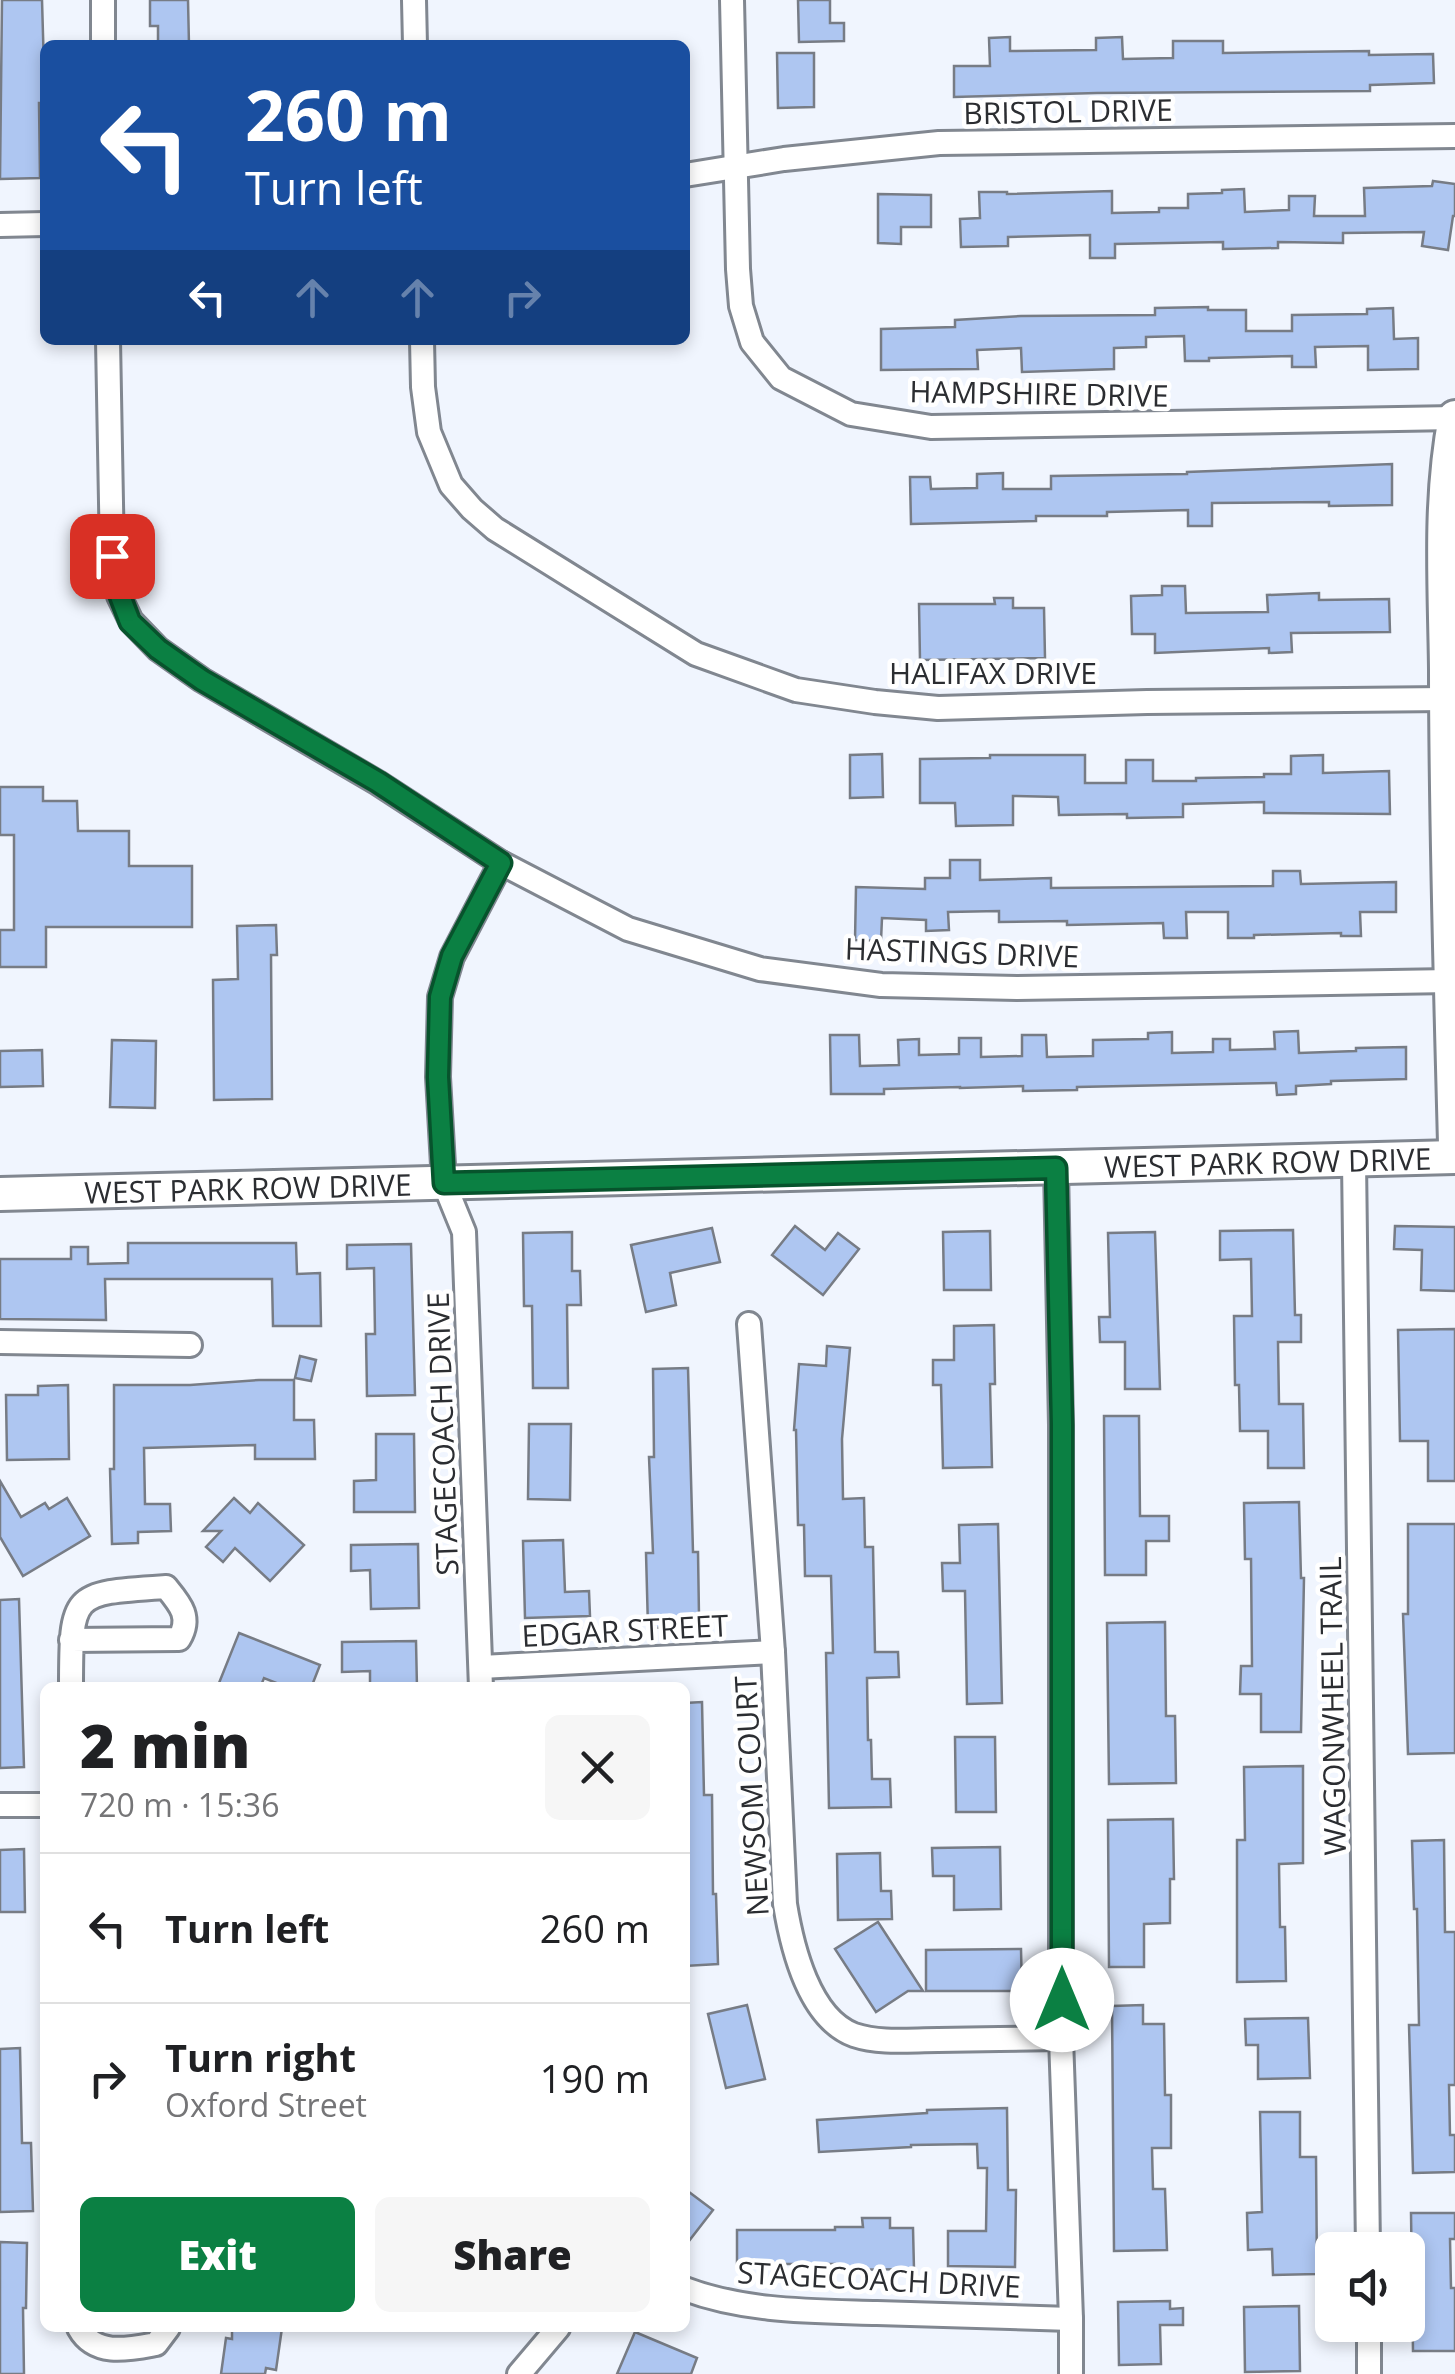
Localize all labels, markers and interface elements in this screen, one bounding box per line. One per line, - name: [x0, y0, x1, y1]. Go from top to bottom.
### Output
- text: 260 m: [245, 66, 452, 162]
- icon: left: [80, 80, 210, 210]
- street label: BRISTOL DRIVE: [963, 89, 1173, 133]
- text: Turn left: [245, 157, 423, 218]
- icon: left: [180, 270, 235, 325]
- icon: ahead: [285, 270, 340, 325]
- icon: ahead: [390, 270, 445, 325]
- icon: right: [495, 270, 550, 325]
- street label: HAMPSHIRE DRIVE: [909, 370, 1169, 416]
- pin: [70, 514, 155, 599]
- icon: arrive: [85, 529, 140, 584]
- street label: HALIFAX DRIVE: [889, 652, 1097, 693]
- street label: HASTINGS DRIVE: [844, 927, 1080, 977]
- street label: WEST PARK ROW DRIVE: [1103, 1137, 1432, 1186]
- street label: WEST PARK ROW DRIVE: [84, 1163, 412, 1212]
- street label: STAGECOACH DRIVE: [417, 1292, 467, 1576]
- street label: WAGONWHEEL TRAIL: [1309, 1556, 1355, 1856]
- street label: EDGAR STREET: [521, 1604, 730, 1656]
- street label: NEWSOM COURT: [724, 1674, 778, 1917]
- text: 2 min: [80, 1704, 250, 1786]
- button: close: [545, 1715, 650, 1820]
- text: 720 m · 15:36: [80, 1783, 279, 1826]
- icon: left: [80, 1901, 135, 1956]
- text: Turn left: [165, 1902, 329, 1954]
- text: 260 m: [540, 1902, 650, 1954]
- position arrow: [1010, 1948, 1114, 2052]
- text: Turn right: [165, 2031, 356, 2083]
- icon: right: [80, 2051, 135, 2106]
- text: 190 m: [540, 2052, 650, 2104]
- text: Oxford Street: [165, 2083, 367, 2126]
- button: Exit: [80, 2197, 355, 2312]
- button: Share: [375, 2197, 650, 2312]
- map controls: [1315, 2232, 1425, 2342]
- button: sound: [1315, 2232, 1425, 2342]
- street label: STAGECOACH DRIVE: [736, 2251, 1022, 2307]

